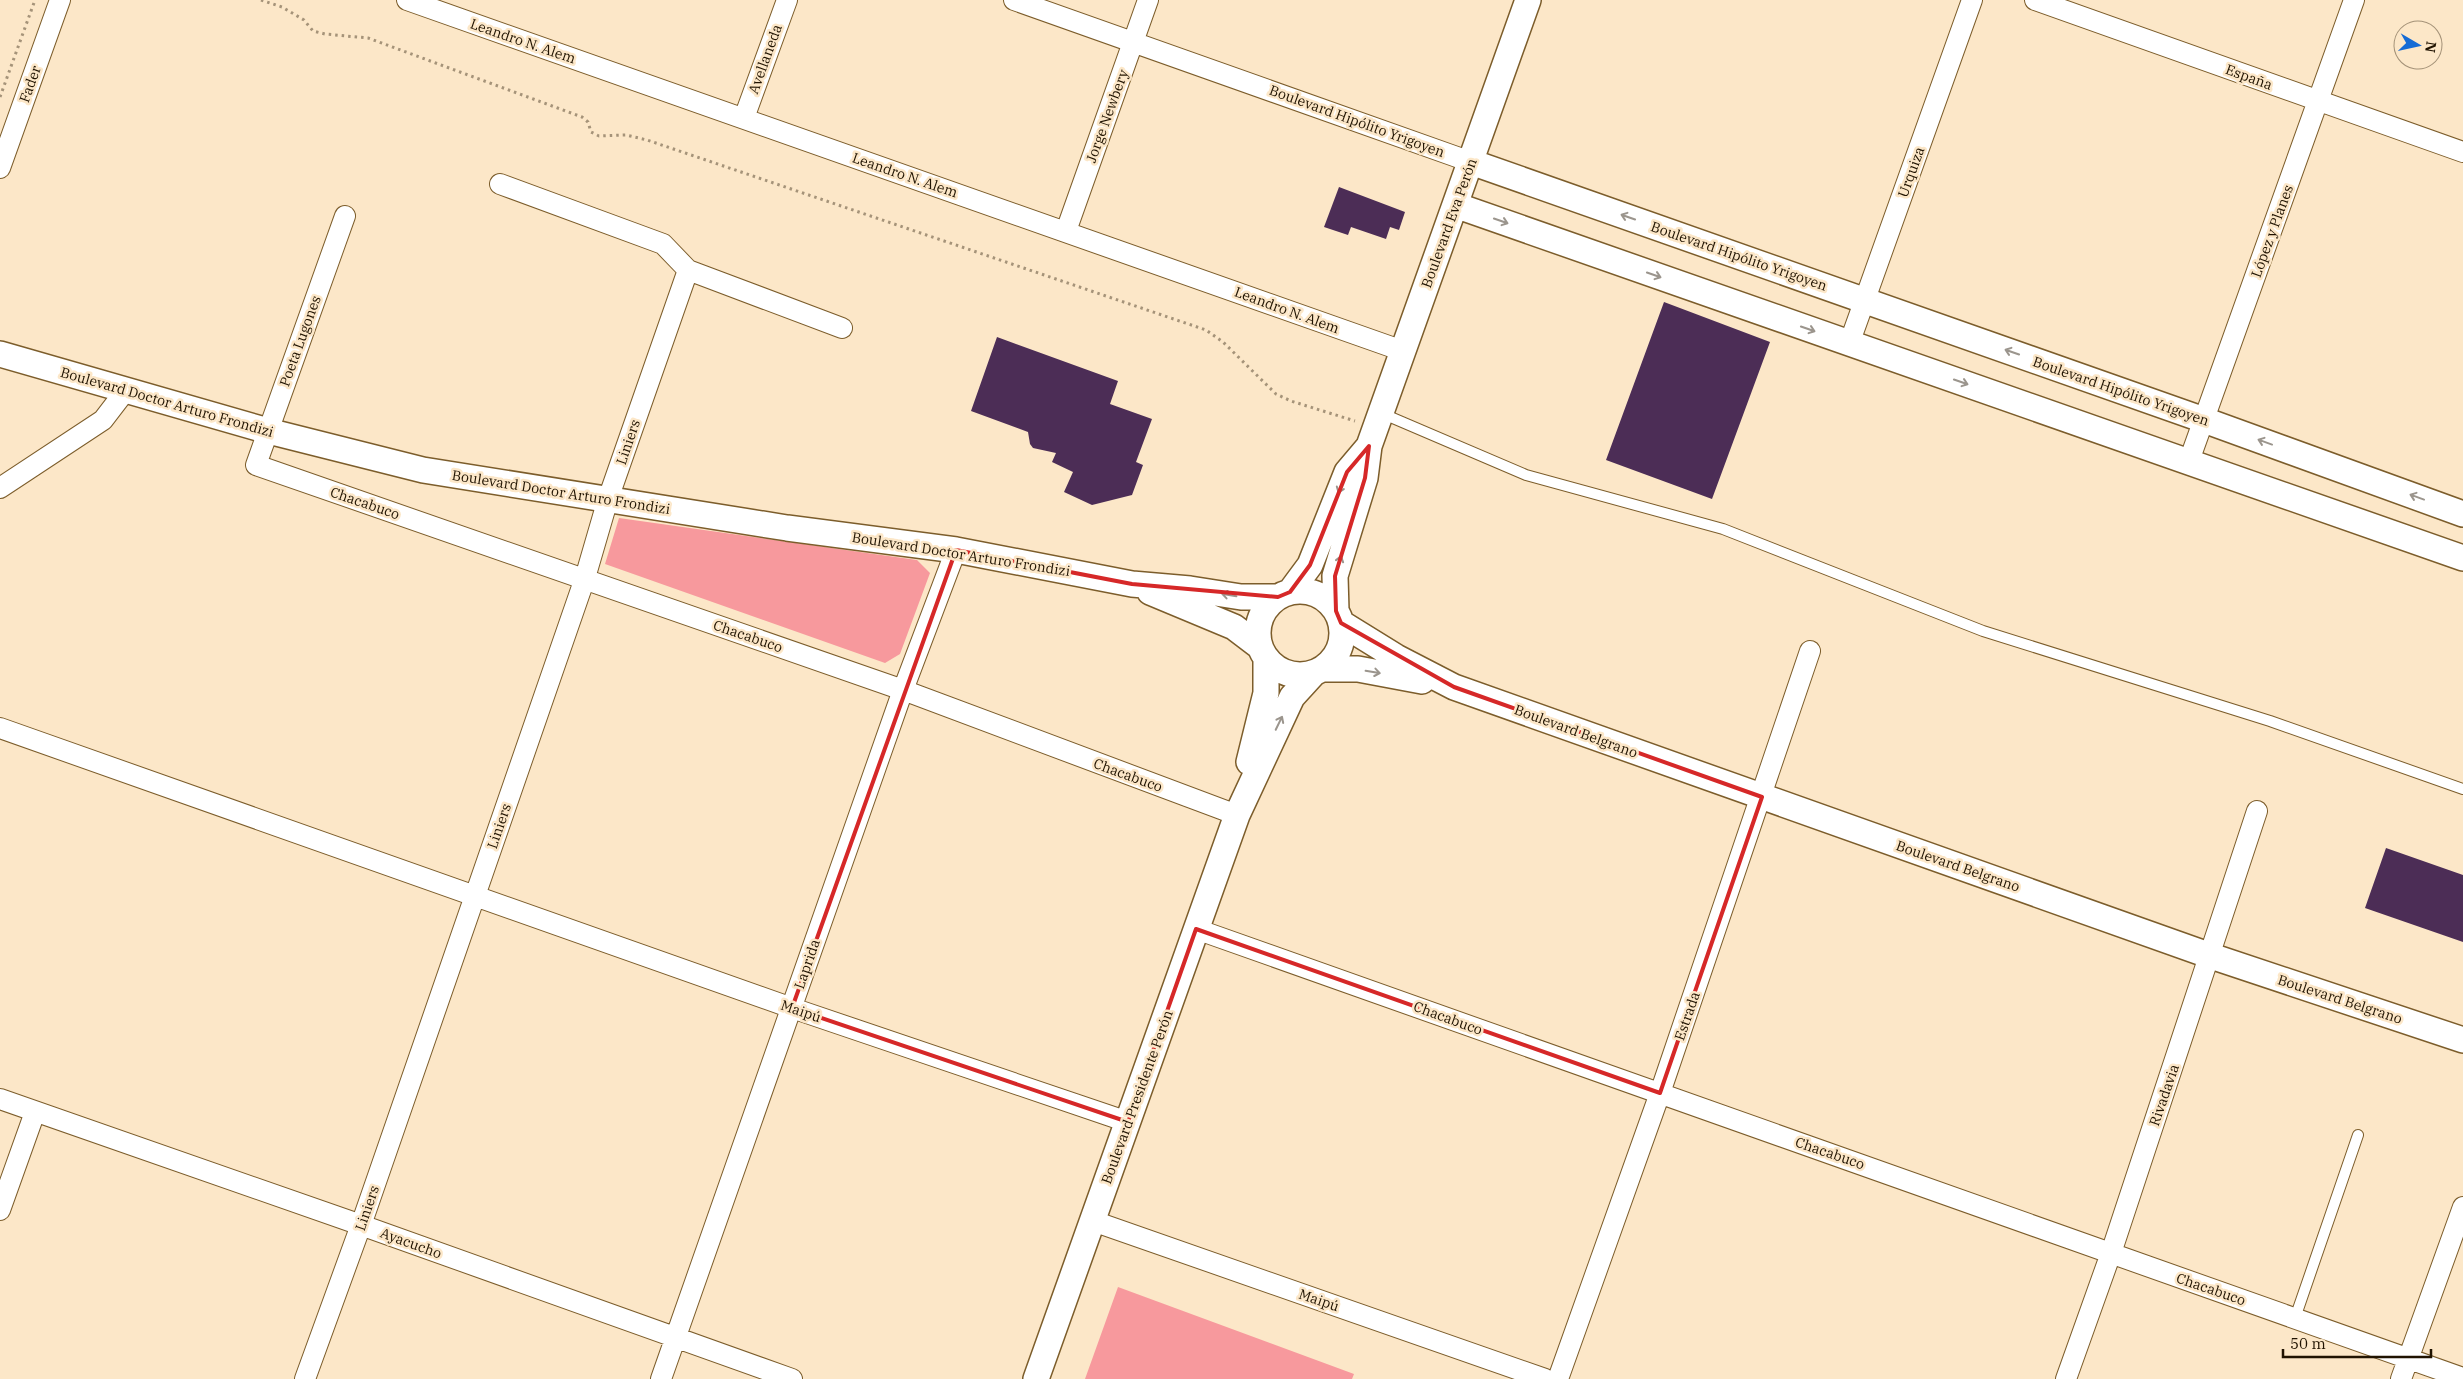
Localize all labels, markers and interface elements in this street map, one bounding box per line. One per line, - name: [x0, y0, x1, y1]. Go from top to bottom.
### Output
- street label: Leandro N. Alem: [468, 15, 578, 67]
- north arrow: [2393, 20, 2443, 70]
- street label: Avellaneda: [744, 21, 786, 96]
- text: N: [2421, 40, 2441, 54]
- street label: España: [2223, 60, 2275, 94]
- street label: Fader: [15, 62, 45, 105]
- street label: Jorge Newbery: [1082, 66, 1132, 165]
- street label: Boulevard Hipólito Yrigoyen: [1267, 81, 1447, 161]
- street label: Urquiza: [1894, 144, 1929, 200]
- street label: Leandro N. Alem: [850, 149, 960, 201]
- street label: Boulevard Eva Perón: [1417, 156, 1481, 290]
- street label: López y Planes: [2247, 182, 2297, 280]
- one-way arrow: [1621, 212, 1636, 221]
- one-way arrow: [1493, 217, 1508, 226]
- street label: Boulevard Hipólito Yrigoyen: [1648, 217, 1830, 295]
- one-way arrow: [1646, 271, 1662, 280]
- street label: Leandro N. Alem: [1232, 283, 1342, 337]
- street label: Poeta Lugones: [275, 293, 325, 389]
- one-way arrow: [1799, 325, 1815, 334]
- one-way arrow: [2005, 347, 2021, 357]
- street label: Boulevard Hipólito Yrigoyen: [2030, 352, 2212, 430]
- street label: Boulevard Doctor Arturo Frondizi: [58, 363, 276, 441]
- one-way arrow: [1953, 378, 1969, 388]
- street label: Liniers: [612, 417, 644, 467]
- one-way arrow: [2257, 437, 2273, 446]
- street label: Boulevard Doctor Arturo Frondizi: [451, 466, 671, 518]
- one-way arrow: [1336, 478, 1345, 493]
- street label: Chacabuco: [328, 483, 402, 523]
- one-way arrow: [2410, 492, 2425, 501]
- street label: Boulevard Doctor Arturo Frondizi: [851, 528, 1071, 580]
- one-way arrow: [1334, 555, 1344, 571]
- one-way arrow: [1221, 590, 1237, 600]
- street label: Chacabuco: [711, 616, 785, 656]
- one-way arrow: [1364, 667, 1380, 677]
- street label: Boulevard Belgrano: [1512, 700, 1640, 762]
- one-way arrow: [1274, 716, 1284, 731]
- street label: Chacabuco: [1091, 754, 1165, 796]
- street label: Liniers: [483, 801, 515, 851]
- street label: Boulevard Belgrano: [1894, 836, 2022, 896]
- street label: Laprida: [790, 936, 824, 991]
- street label: Boulevard Belgrano: [2275, 970, 2405, 1028]
- street label: Estrada: [1670, 989, 1704, 1043]
- street label: Maipú: [778, 996, 824, 1026]
- street label: Chacabuco: [1411, 997, 1485, 1039]
- street label: Boulevard Presidente Perón: [1097, 1008, 1177, 1186]
- street label: Rivadavia: [2145, 1061, 2183, 1128]
- street label: Chacabuco: [1793, 1133, 1867, 1173]
- street label: Liniers: [351, 1183, 383, 1233]
- street label: Ayacucho: [378, 1224, 444, 1262]
- street label: Chacabuco: [2174, 1269, 2248, 1309]
- street label: Maipú: [1296, 1285, 1342, 1315]
- scale bar: [2283, 1326, 2430, 1358]
- text: 50 m: [2290, 1334, 2326, 1353]

